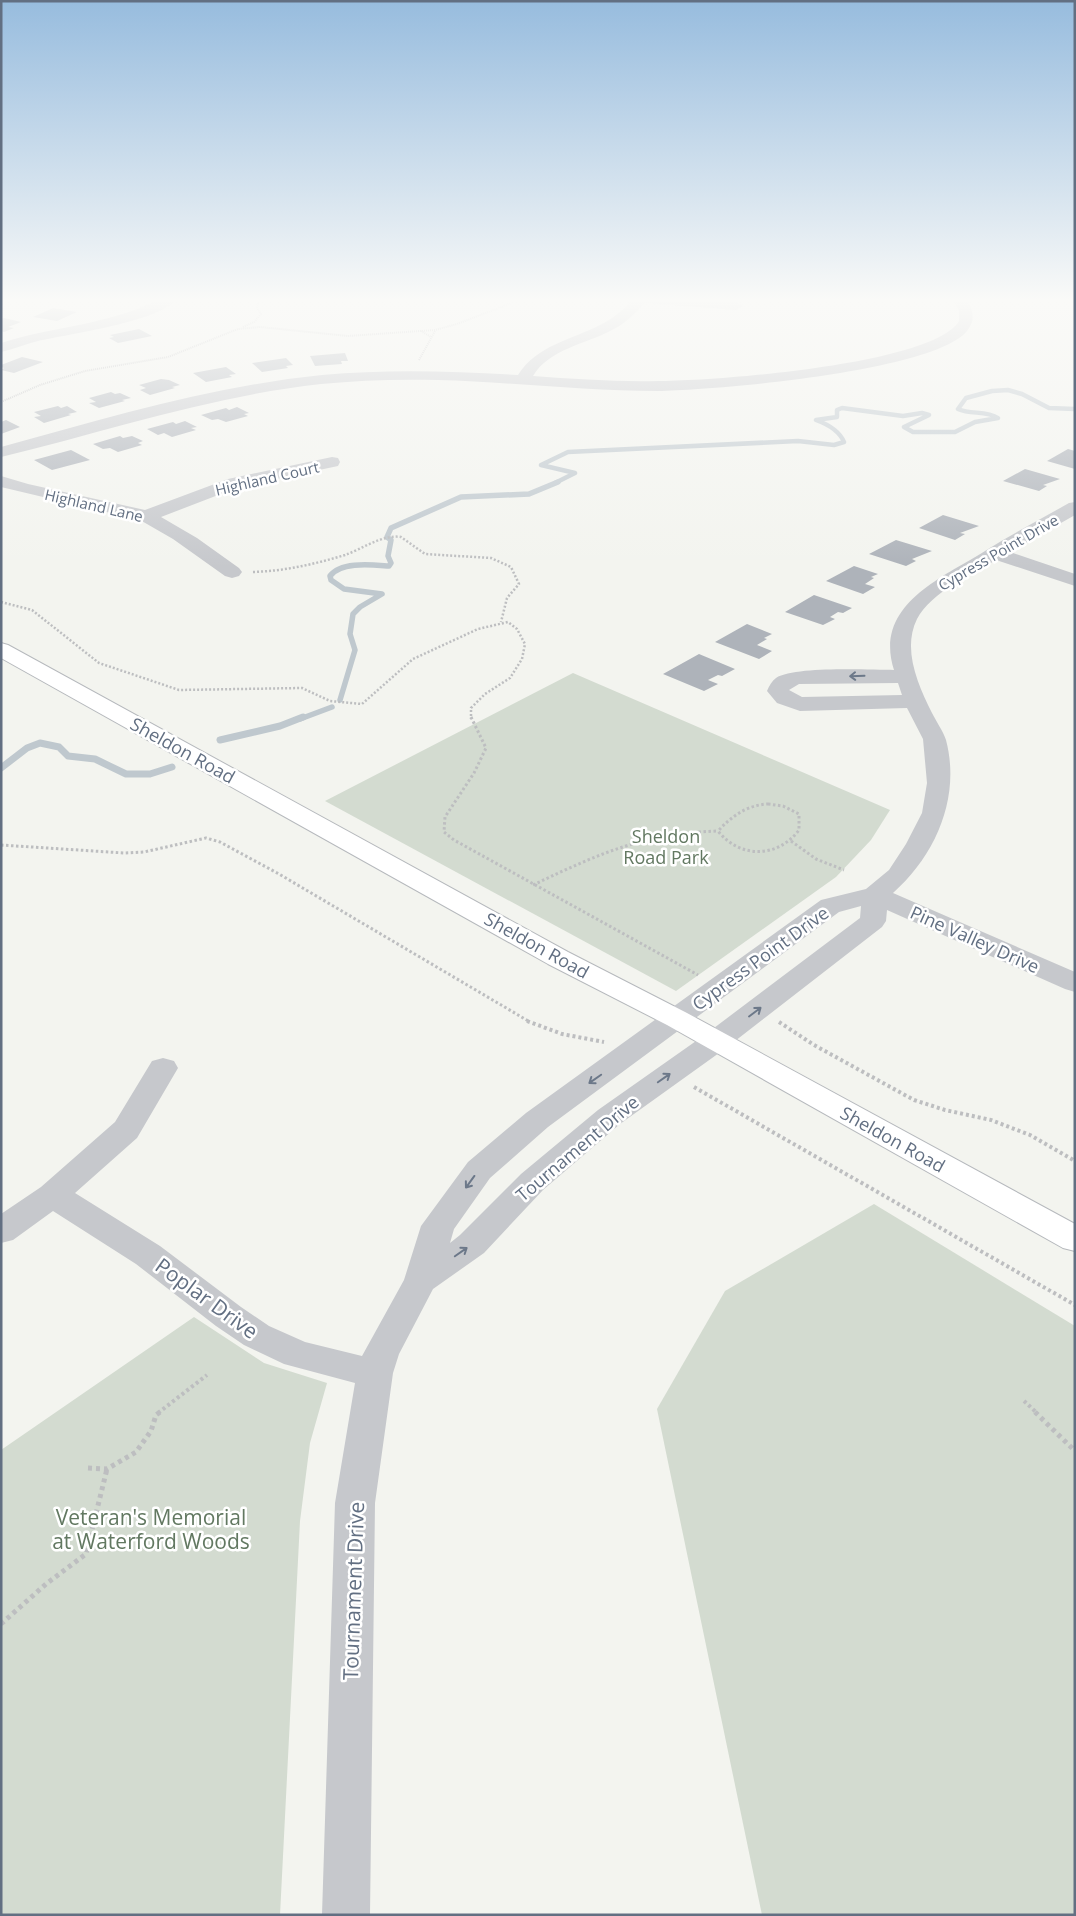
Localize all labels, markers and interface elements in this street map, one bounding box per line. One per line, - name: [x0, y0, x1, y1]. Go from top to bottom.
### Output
- street label: Highland Court: [213, 456, 321, 500]
- street label: Highland Lane: [43, 484, 145, 526]
- street label: Cypress Point Drive: [934, 509, 1062, 595]
- one-way arrow: [849, 672, 865, 681]
- street label: Sheldon Road: [126, 711, 240, 789]
- park label: Sheldon Road Park: [623, 824, 709, 869]
- street label: Cypress Point Drive: [687, 900, 833, 1016]
- street label: Pine Valley Drive: [907, 900, 1043, 978]
- street label: Sheldon Road: [480, 906, 594, 984]
- one-way arrow: [748, 1007, 762, 1017]
- one-way arrow: [657, 1073, 671, 1083]
- one-way arrow: [588, 1074, 602, 1084]
- street label: Tournament Drive: [511, 1090, 643, 1206]
- street label: Sheldon Road: [836, 1100, 950, 1178]
- one-way arrow: [465, 1175, 476, 1188]
- one-way arrow: [454, 1247, 468, 1257]
- street label: Poplar Drive: [150, 1251, 264, 1345]
- street label: Tournament Drive: [336, 1501, 370, 1681]
- park label: Veteran's Memorial at Waterford Woods: [52, 1503, 250, 1555]

